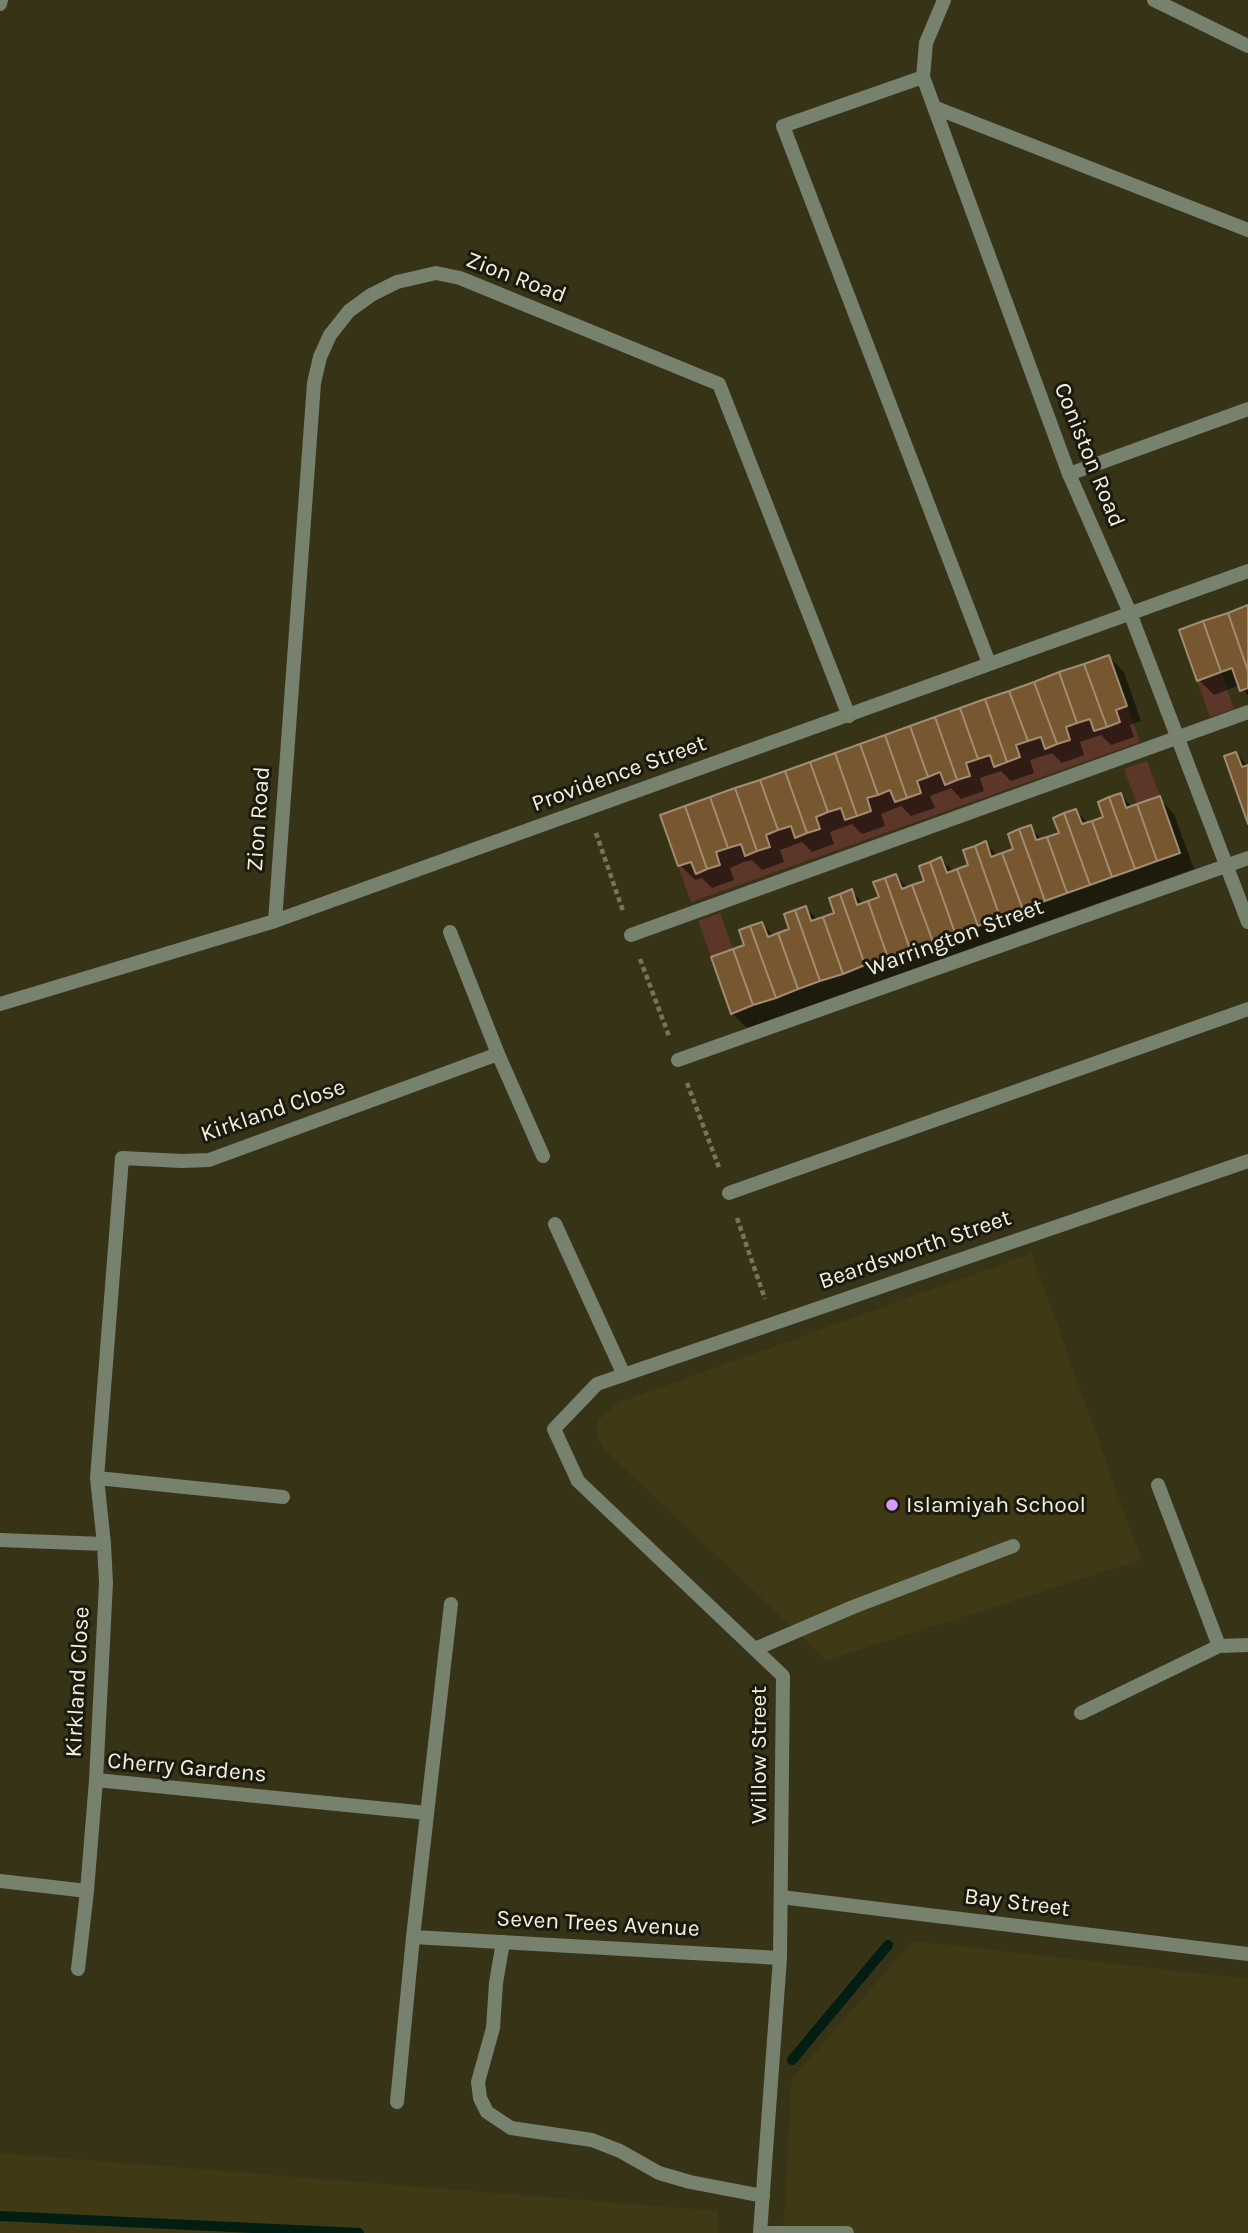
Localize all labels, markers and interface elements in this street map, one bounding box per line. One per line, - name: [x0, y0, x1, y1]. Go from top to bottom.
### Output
- street label: Zion Road: [462, 246, 570, 310]
- street label: Coniston Road: [1048, 379, 1130, 531]
- street label: Providence Street: [528, 730, 710, 818]
- street label: Zion Road: [242, 766, 276, 872]
- street label: Warrington Street: [863, 893, 1047, 983]
- street label: Kirkland Close: [197, 1073, 349, 1149]
- street label: Beardsworth Street: [815, 1204, 1015, 1296]
- place label: Islamiyah School: [906, 1491, 1086, 1519]
- marker: Islamiyah School: [884, 1497, 900, 1513]
- street label: Kirkland Close: [60, 1606, 96, 1758]
- street label: Willow Street: [745, 1686, 773, 1824]
- street label: Cherry Gardens: [106, 1747, 268, 1789]
- street label: Bay Street: [963, 1883, 1071, 1923]
- street label: Seven Trees Avenue: [496, 1905, 700, 1943]

